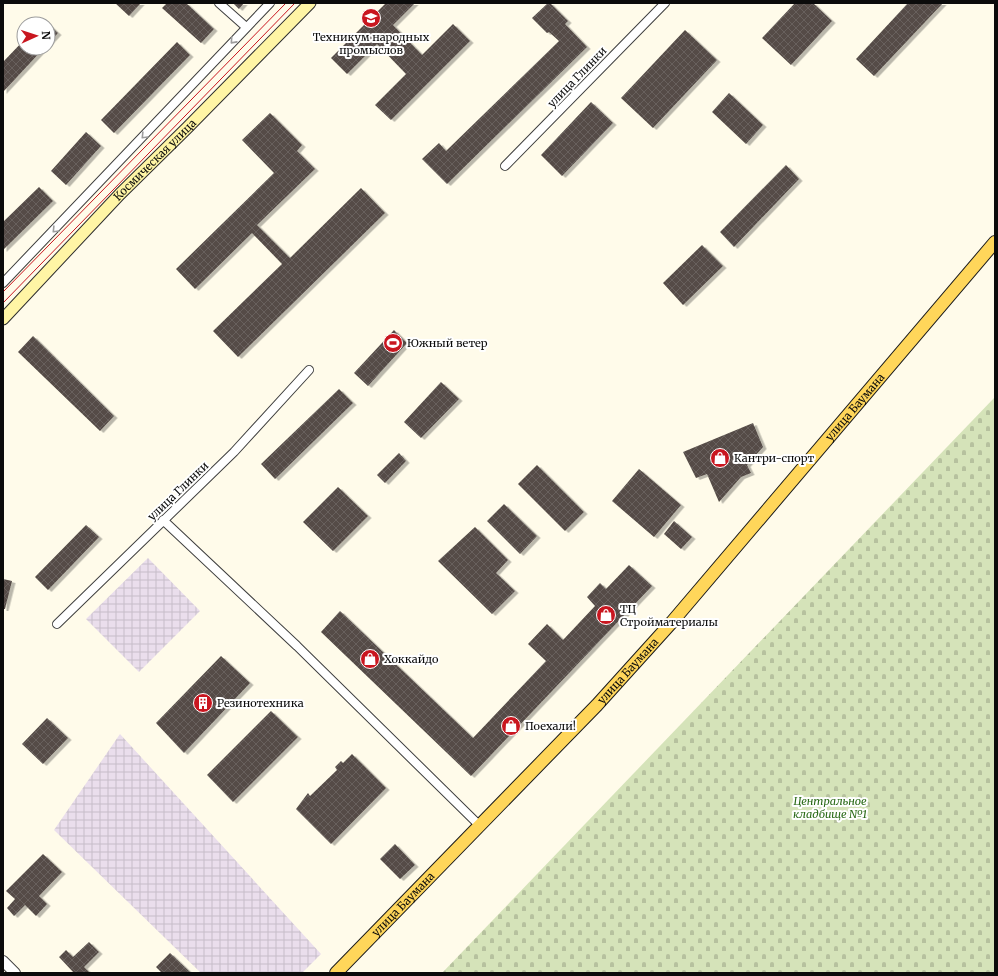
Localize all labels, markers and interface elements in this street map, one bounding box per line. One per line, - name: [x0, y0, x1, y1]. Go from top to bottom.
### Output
- school or university icon: Техникум народных промыслов: [360, 7, 382, 29]
- north arrow: [16, 16, 56, 56]
- place label: Техникум народных промыслов: [313, 30, 430, 57]
- text: N: [39, 31, 53, 40]
- one-way arrow: [230, 36, 238, 44]
- street label: улица Глинки: [544, 43, 610, 110]
- street label: Космическая улица: [111, 116, 199, 203]
- one-way arrow: [141, 131, 149, 139]
- one-way arrow: [52, 225, 60, 233]
- sports icon: Южный ветер: [382, 332, 404, 354]
- place label: Южный ветер: [407, 336, 488, 350]
- street label: улица Баумана: [822, 370, 887, 444]
- shop icon: Кантри-спорт: [709, 447, 731, 469]
- place label: Кантри-спорт: [734, 451, 814, 465]
- street label: улица Глинки: [145, 458, 212, 524]
- place label: ТЦ Стройматериалы: [620, 602, 718, 629]
- shop icon: ТЦ Стройматериалы: [595, 604, 617, 626]
- street label: улица Баумана: [594, 635, 661, 707]
- shop icon: Хоккайдо: [359, 648, 381, 670]
- place label: Хоккайдо: [384, 652, 439, 666]
- building icon: Резинотехника: [192, 692, 214, 714]
- place label: Резинотехника: [217, 696, 304, 710]
- shop icon: Поехали!: [500, 715, 522, 737]
- place label: Поехали!: [525, 719, 576, 733]
- park label: Центральное кладбище №1: [793, 794, 867, 821]
- street label: улица Баумана: [369, 869, 437, 939]

